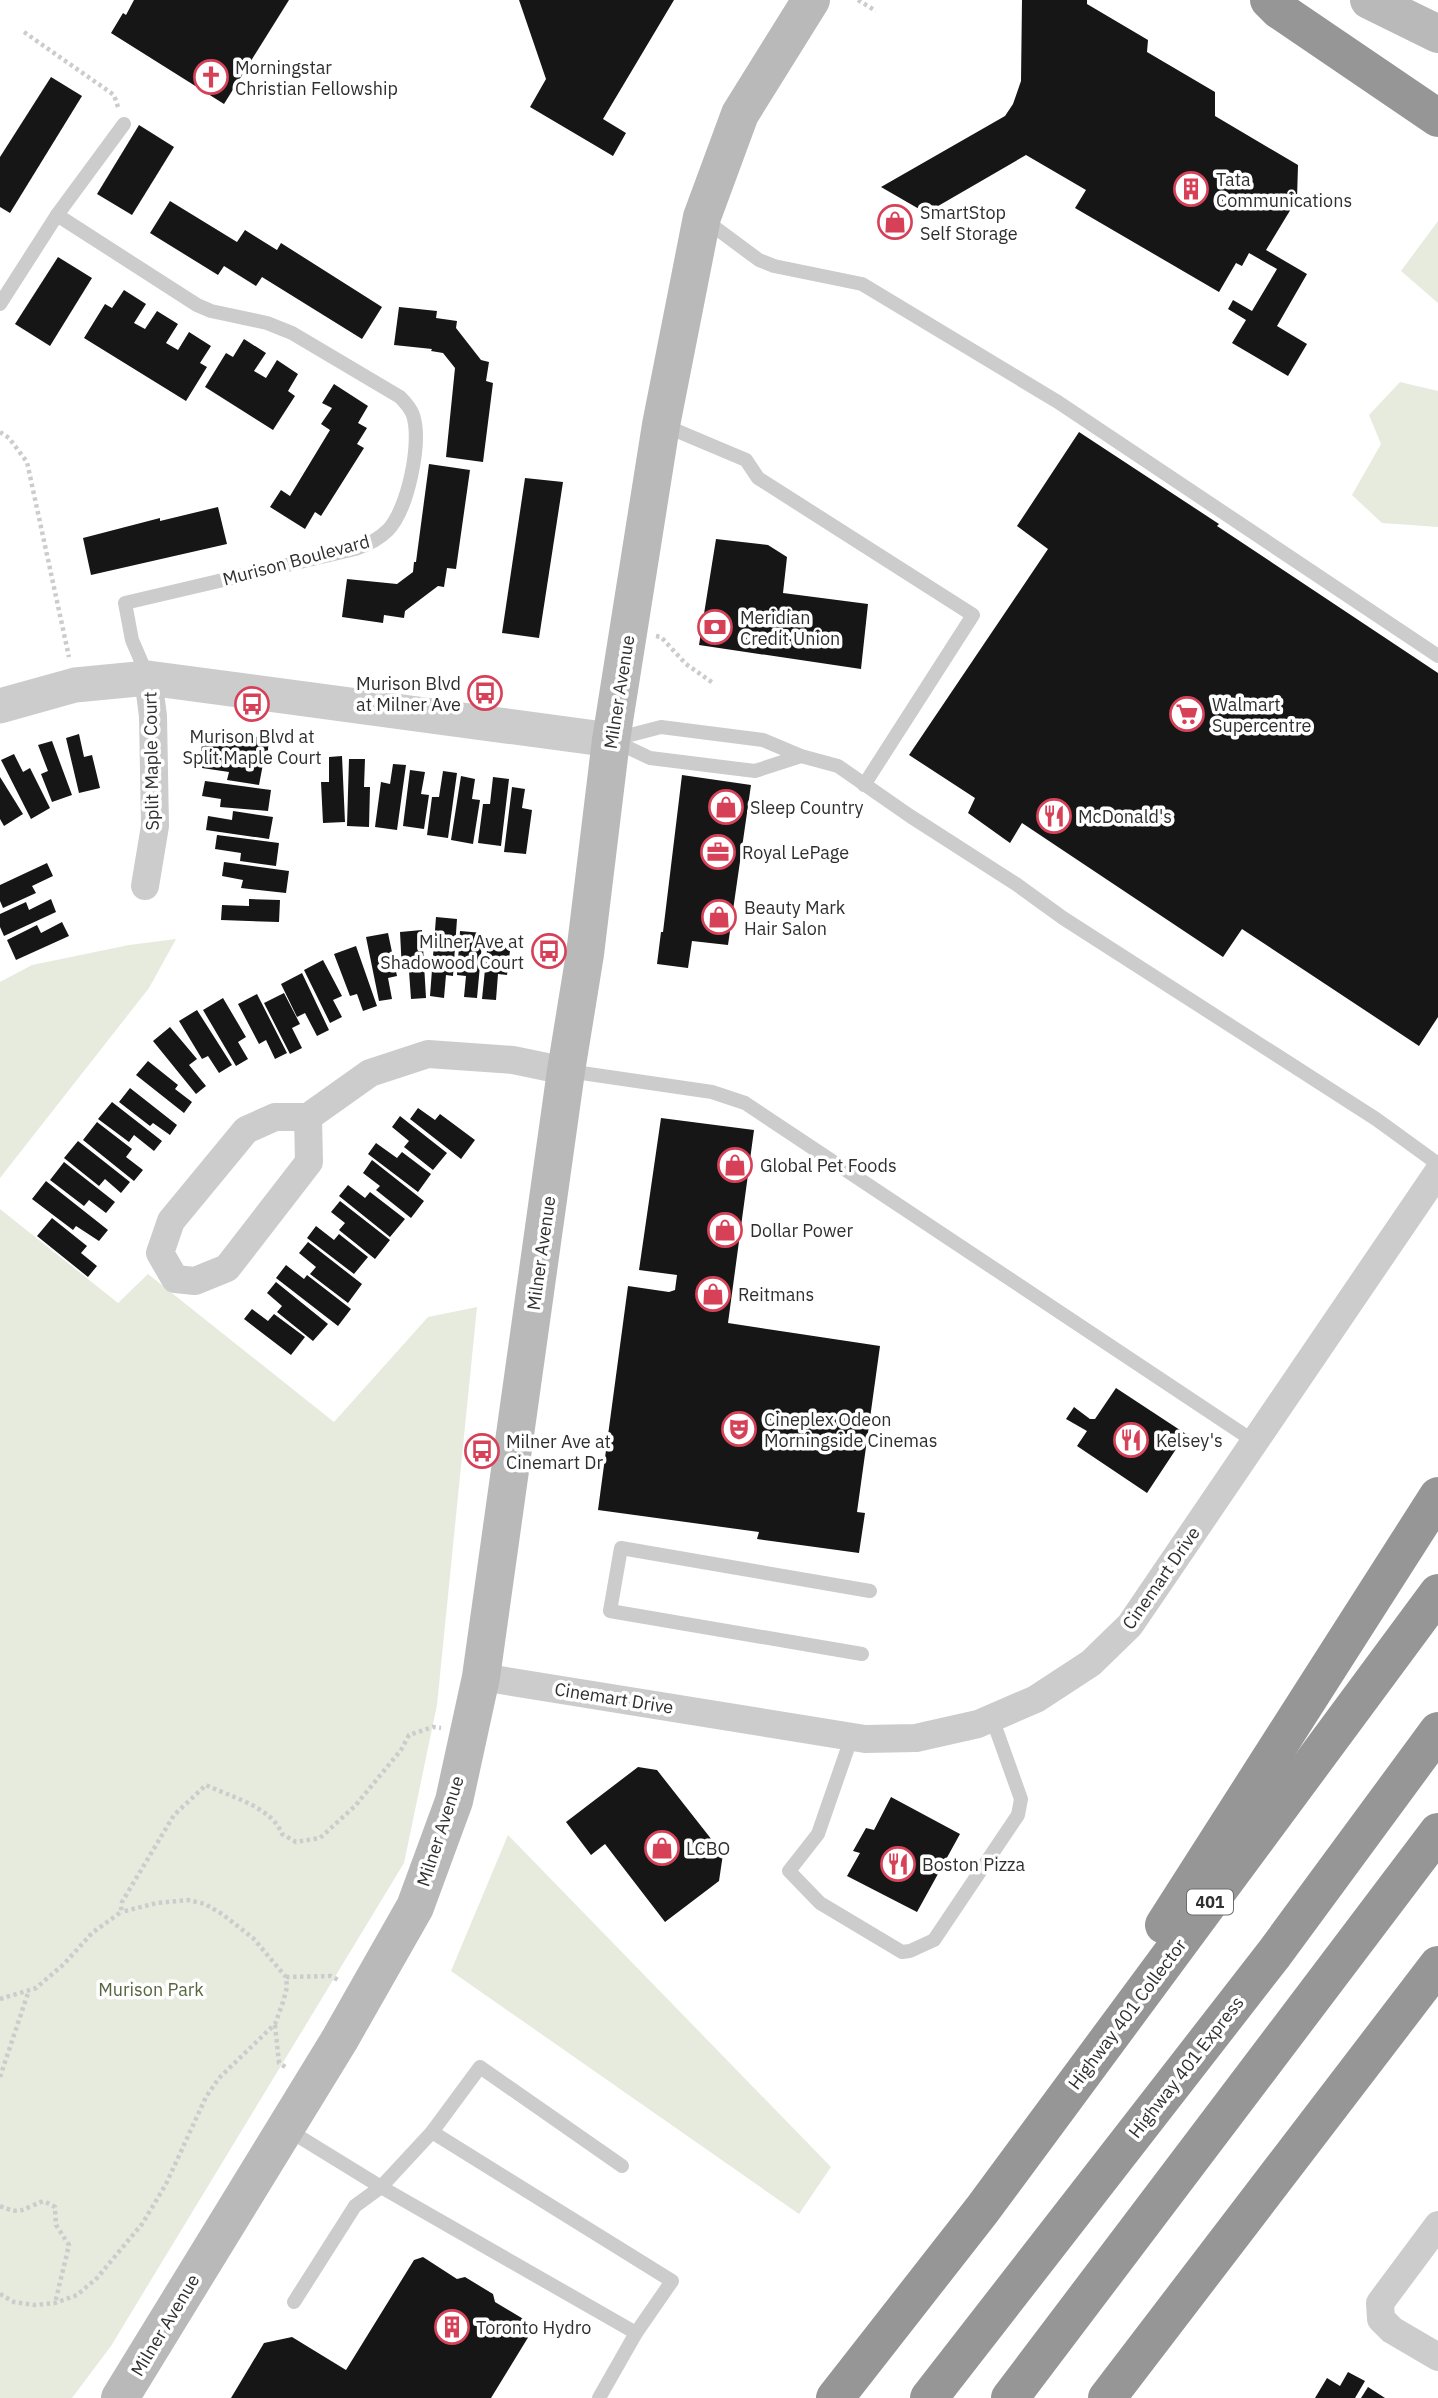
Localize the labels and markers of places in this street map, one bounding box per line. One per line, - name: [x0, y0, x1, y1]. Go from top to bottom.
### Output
- place label: Morningstar Christian Fellowship: [235, 56, 398, 100]
- church icon: Morningstar Christian Fellowship: [192, 58, 230, 96]
- place label: Tata Communications: [1216, 168, 1352, 212]
- building icon: Tata Communications: [1172, 170, 1210, 208]
- place label: SmartStop Self Storage: [920, 201, 1018, 245]
- shop icon: SmartStop Self Storage: [876, 203, 914, 241]
- place label: Meridian Credit Union: [740, 606, 840, 650]
- bank icon: Meridian Credit Union: [696, 608, 734, 646]
- place label: Murison Blvd at Milner Ave: [356, 672, 461, 716]
- bus stop icon: Murison Blvd at Milner Ave: [466, 674, 504, 712]
- bus stop icon: Murison Blvd at Split Maple Court: [233, 685, 271, 723]
- place label: Walmart Supercentre: [1212, 693, 1311, 737]
- supermarket icon: Walmart Supercentre: [1168, 695, 1206, 733]
- place label: Murison Blvd at Split Maple Court: [182, 725, 322, 769]
- shop icon: Sleep Country: [707, 788, 745, 826]
- place label: Sleep Country: [750, 796, 864, 819]
- restaurant icon: McDonald's: [1035, 797, 1073, 835]
- place label: McDonald's: [1078, 805, 1172, 828]
- office icon: Royal LePage: [699, 833, 737, 871]
- place label: Royal LePage: [742, 841, 849, 864]
- place label: Beauty Mark Hair Salon: [744, 896, 846, 940]
- shop icon: Beauty Mark Hair Salon: [700, 898, 738, 936]
- place label: Milner Ave at Shadowood Court: [380, 930, 524, 974]
- bus stop icon: Milner Ave at Shadowood Court: [530, 932, 568, 970]
- shop icon: Global Pet Foods: [716, 1146, 754, 1184]
- place label: Global Pet Foods: [760, 1154, 897, 1177]
- shop icon: Dollar Power: [706, 1211, 744, 1249]
- place label: Dollar Power: [750, 1219, 853, 1242]
- shop icon: Reitmans: [694, 1275, 732, 1313]
- place label: Reitmans: [738, 1283, 814, 1306]
- place label: Cineplex Odeon Morningside Cinemas: [764, 1408, 937, 1452]
- theatre icon: Cineplex Odeon Morningside Cinemas: [720, 1410, 758, 1448]
- restaurant icon: Kelsey's: [1112, 1421, 1150, 1459]
- place label: Kelsey's: [1156, 1429, 1223, 1452]
- place label: Milner Ave at Cinemart Dr: [506, 1430, 611, 1474]
- bus stop icon: Milner Ave at Cinemart Dr: [463, 1432, 501, 1470]
- shop icon: LCBO: [643, 1829, 681, 1867]
- place label: LCBO: [686, 1837, 730, 1860]
- restaurant icon: Boston Pizza: [879, 1845, 917, 1883]
- place label: Boston Pizza: [922, 1853, 1025, 1876]
- building icon: Toronto Hydro: [433, 2308, 471, 2346]
- place label: Toronto Hydro: [476, 2316, 591, 2339]

